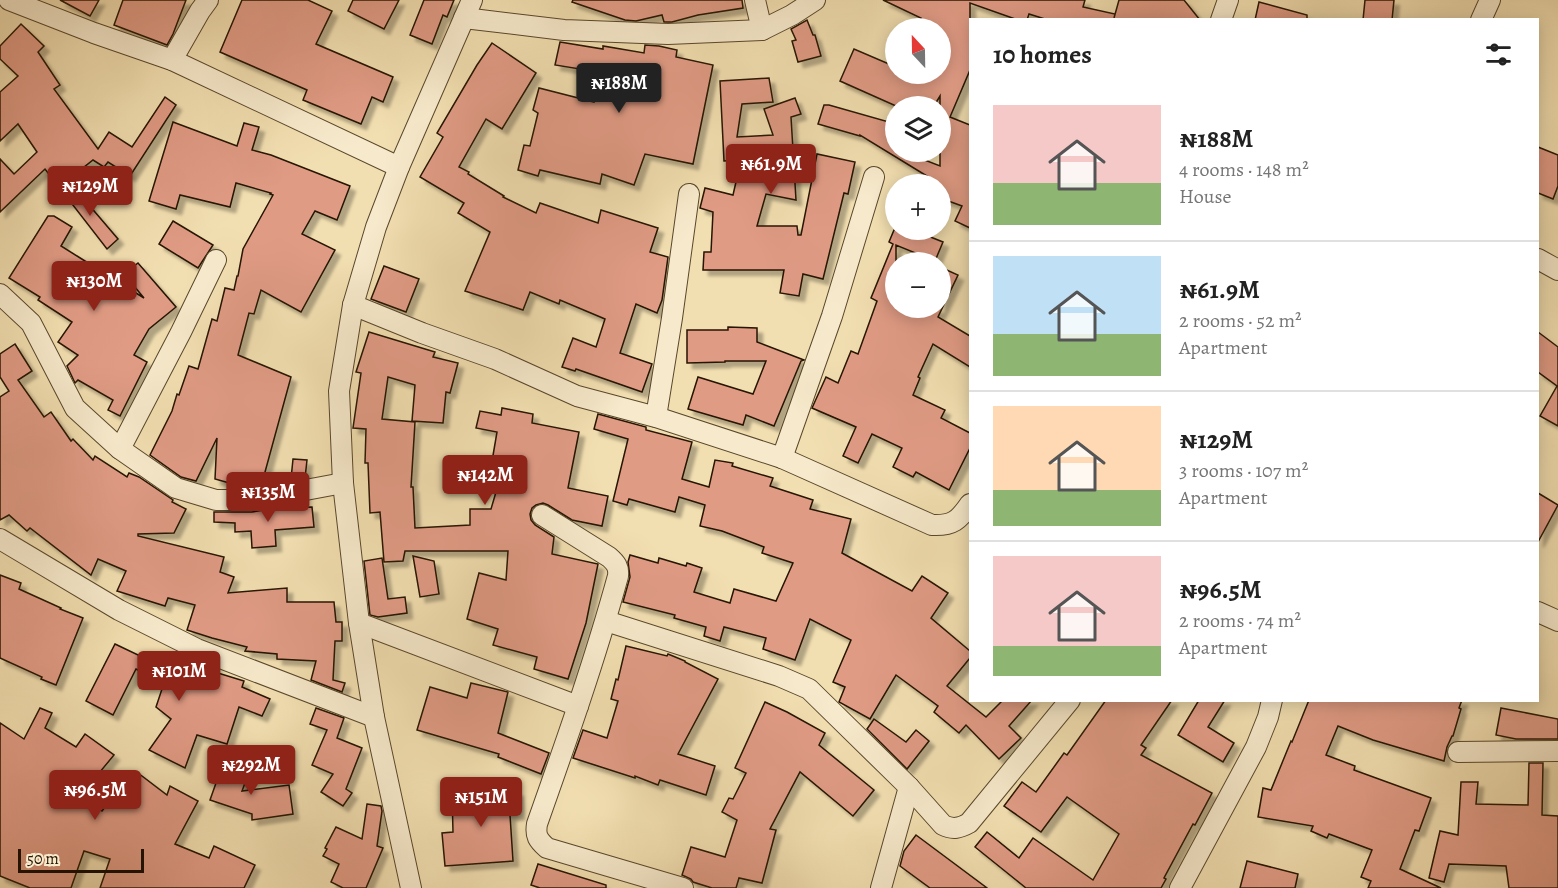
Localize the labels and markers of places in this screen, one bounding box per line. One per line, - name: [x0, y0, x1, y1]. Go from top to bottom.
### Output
- pin: ₦188M: [577, 63, 661, 114]
- pin: ₦61.9M: [722, 144, 820, 195]
- pin: ₦129M: [48, 166, 132, 217]
- pin: ₦130M: [52, 261, 136, 312]
- pin: ₦142M: [443, 455, 527, 506]
- pin: ₦135M: [226, 472, 310, 523]
- pin: ₦101M: [137, 651, 221, 702]
- pin: ₦292M: [209, 745, 293, 796]
- pin: ₦96.5M: [46, 770, 144, 821]
- pin: ₦151M: [439, 777, 523, 828]

